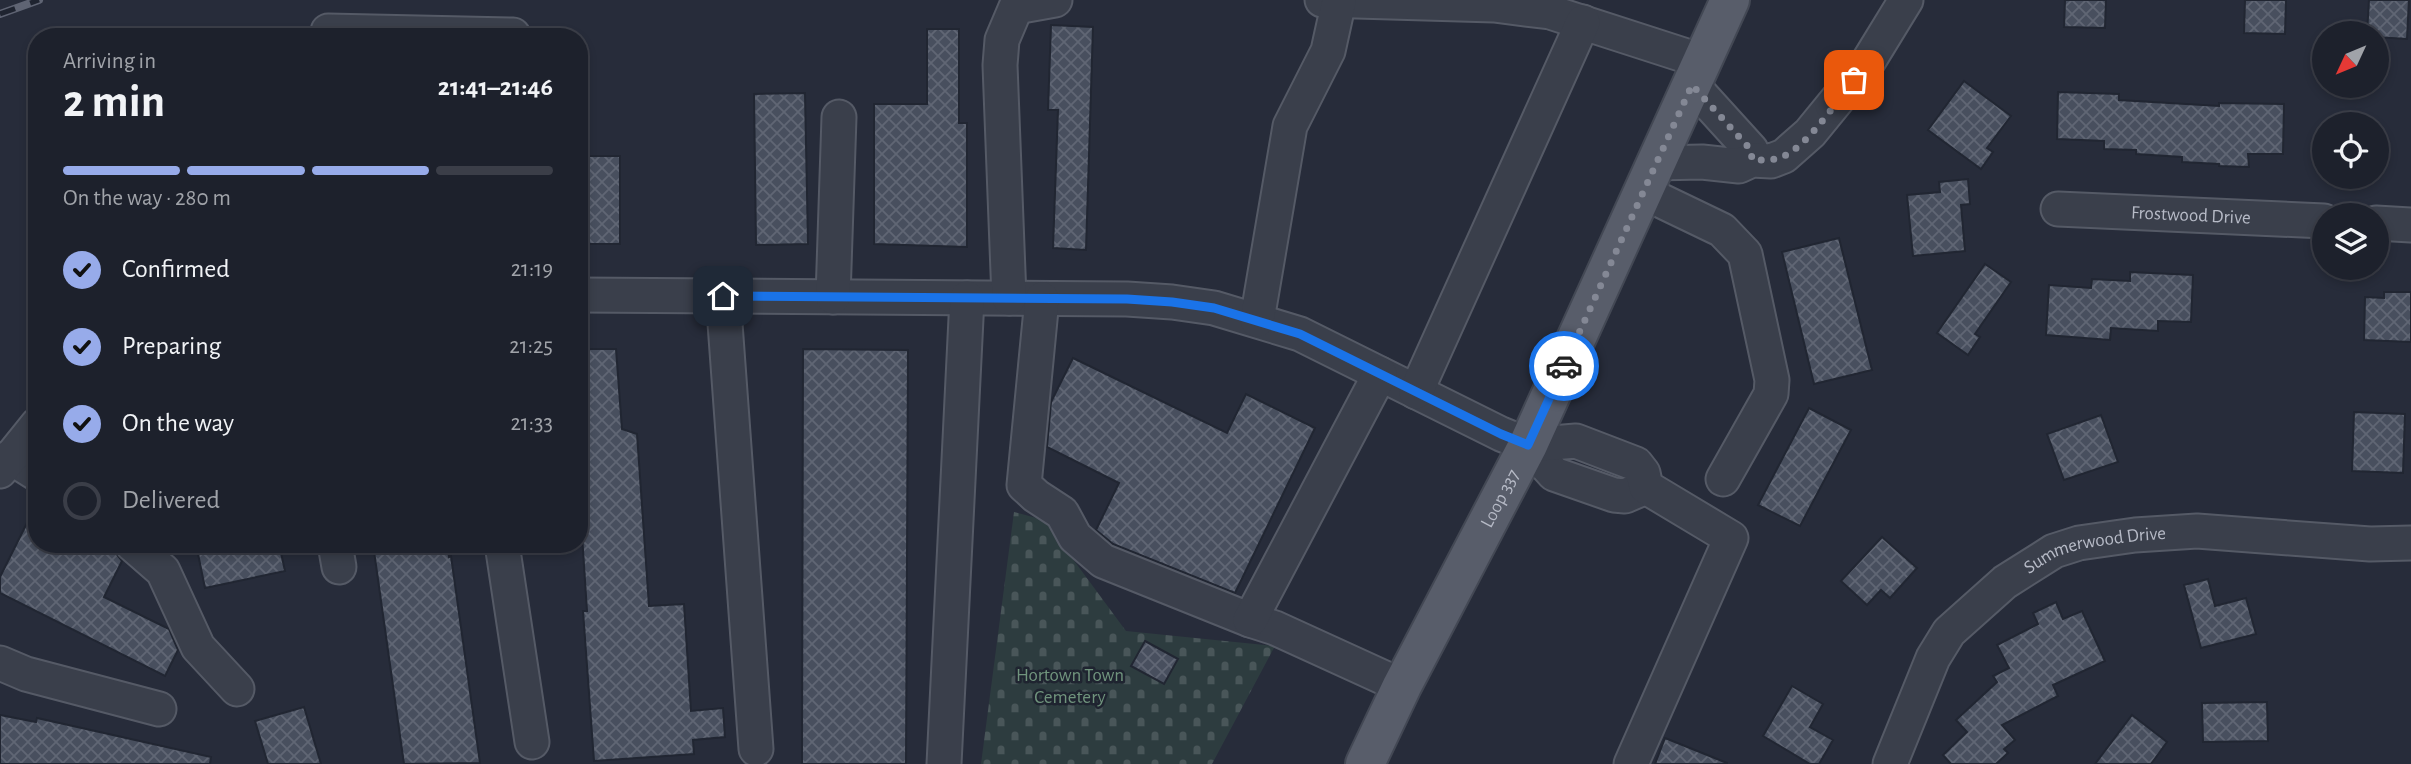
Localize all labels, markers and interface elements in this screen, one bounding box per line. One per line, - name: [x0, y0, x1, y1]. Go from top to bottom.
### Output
- north arrow: [2312, 21, 2389, 98]
- map controls: [2312, 21, 2389, 280]
- text: Arriving in: [63, 50, 156, 73]
- pin: [1824, 50, 1884, 110]
- icon: bag: [1835, 61, 1873, 99]
- text: 21:41–21:46: [438, 74, 553, 100]
- text: 2 min: [63, 79, 165, 125]
- button: locate: [2312, 112, 2389, 189]
- text: On the way · 280 m: [63, 187, 231, 210]
- street label: Frostwood Drive: [2131, 203, 2251, 227]
- button: layers: [2312, 203, 2389, 280]
- icon: check: [63, 251, 101, 289]
- text: Confirmed: [122, 256, 230, 282]
- text: 21:19: [511, 258, 553, 281]
- pin: [693, 266, 753, 326]
- icon: home: [704, 277, 742, 315]
- icon: check: [63, 328, 101, 366]
- courier: [1529, 331, 1599, 401]
- text: Preparing: [122, 333, 221, 359]
- text: 21:25: [509, 335, 553, 358]
- icon: car: [1545, 347, 1583, 385]
- icon: check: [63, 405, 101, 443]
- text: On the way: [122, 410, 234, 436]
- text: 21:33: [510, 412, 553, 435]
- street label: Loop 337: [1477, 466, 1523, 531]
- text: Delivered: [122, 487, 220, 513]
- street label: Summerwood Drive: [2020, 524, 2167, 577]
- park label: Hortown Town Cemetery: [1016, 666, 1124, 707]

